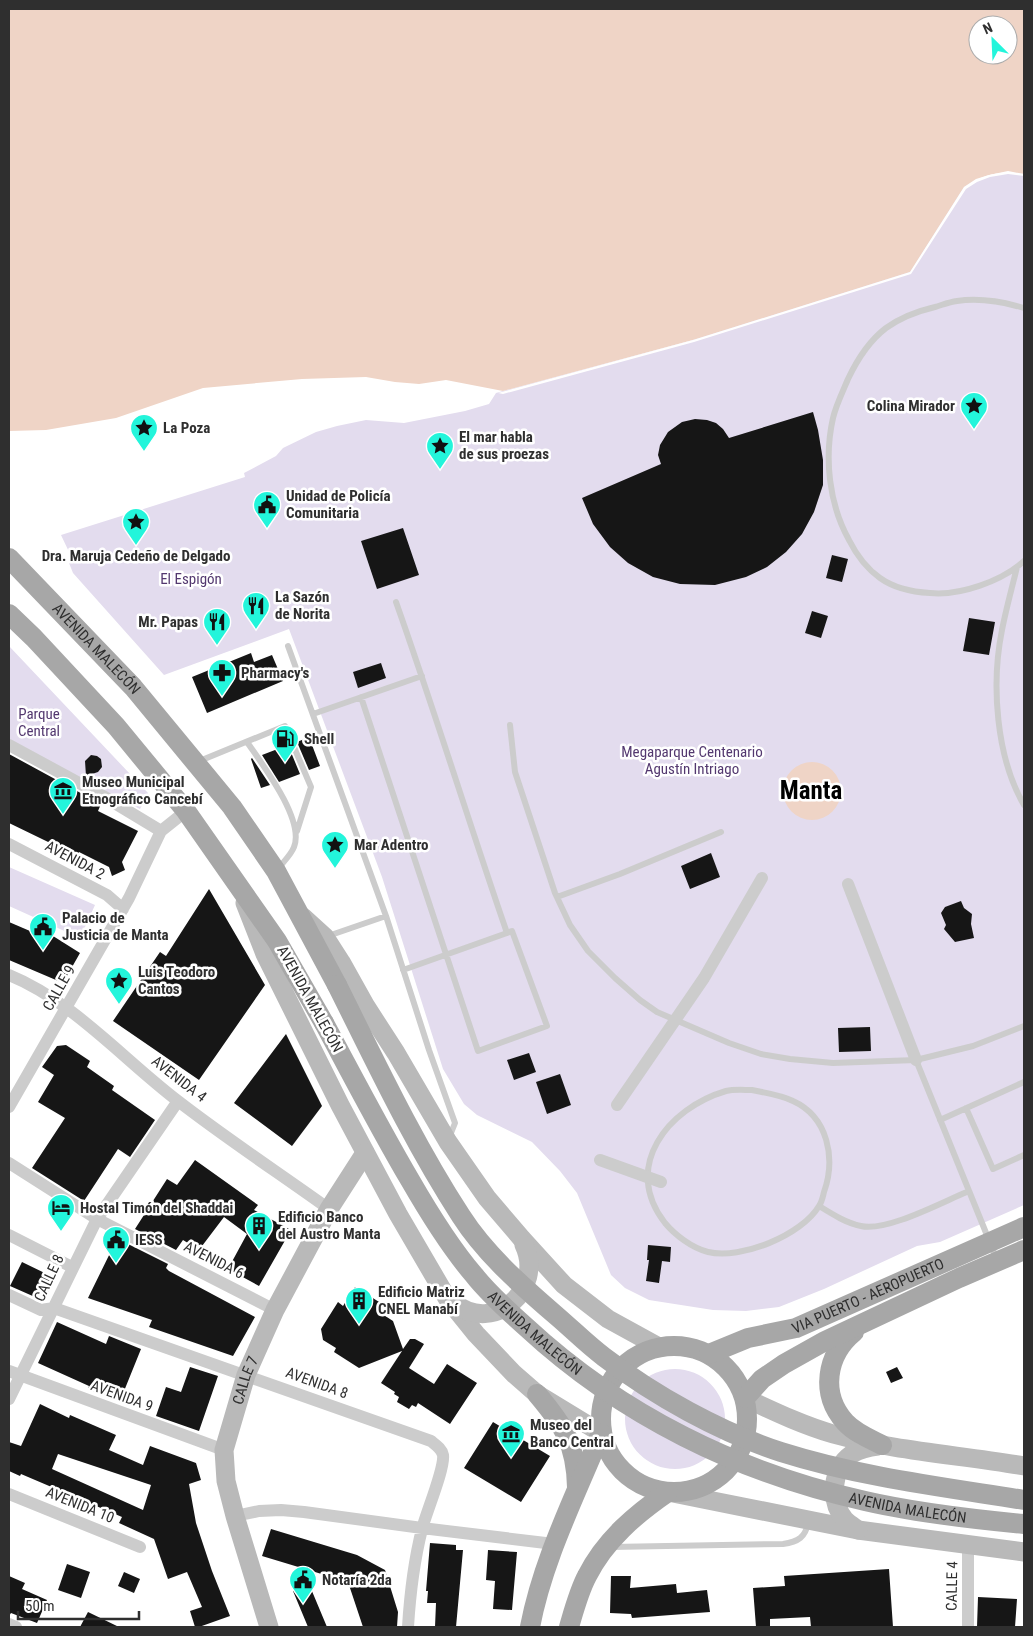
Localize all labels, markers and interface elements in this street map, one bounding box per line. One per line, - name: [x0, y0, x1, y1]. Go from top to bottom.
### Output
- north arrow: [968, 15, 1018, 65]
- text: N: [981, 19, 995, 37]
- place icon: Colina Mirador: [959, 391, 989, 430]
- place label: Colina Mirador: [867, 397, 955, 415]
- place icon: La Poza: [129, 413, 159, 452]
- place label: La Poza: [163, 419, 210, 437]
- place label: El mar habla de sus proezas: [459, 428, 549, 463]
- place icon: El mar habla de sus proezas: [425, 431, 455, 470]
- place label: Unidad de Policía Comunitaria: [286, 487, 391, 522]
- public building icon: Unidad de Policía Comunitaria: [252, 490, 282, 529]
- place icon: Dra. Maruja Cedeño de Delgado: [121, 507, 151, 546]
- place label: Dra. Maruja Cedeño de Delgado: [42, 547, 230, 565]
- park label: El Espigón: [160, 570, 222, 588]
- place label: La Sazón de Norita: [275, 588, 330, 623]
- restaurant icon: La Sazón de Norita: [241, 591, 271, 630]
- street label: AVENIDA MALECÓN: [49, 600, 144, 698]
- restaurant icon: Mr. Papas: [202, 607, 232, 646]
- place label: Mr. Papas: [138, 613, 198, 631]
- pharmacy icon: Pharmacy's: [207, 658, 237, 697]
- place label: Pharmacy's: [241, 664, 310, 682]
- park label: Parque Central: [18, 705, 60, 740]
- fuel station icon: Shell: [270, 724, 300, 763]
- place label: Shell: [304, 730, 334, 748]
- park label: Megaparque Centenario Agustín Intriago: [621, 743, 763, 778]
- place label: Museo Municipal Etnográfico Cancebí: [82, 773, 204, 808]
- museum icon: Museo Municipal Etnográfico Cancebí: [48, 776, 78, 815]
- district label: Manta: [780, 776, 842, 805]
- place icon: Mar Adentro: [320, 830, 350, 869]
- place label: Mar Adentro: [354, 836, 429, 854]
- street label: AVENIDA 2: [42, 837, 108, 883]
- place label: Palacio de Justicia de Manta: [62, 909, 169, 944]
- public building icon: Palacio de Justicia de Manta: [28, 912, 58, 951]
- street label: AVENIDA MALECÓN: [273, 943, 347, 1055]
- street label: CALLE 9: [39, 962, 79, 1014]
- place label: Luis Teodoro Cantos: [138, 963, 215, 998]
- place icon: Luis Teodoro Cantos: [104, 966, 134, 1005]
- street label: AVENIDA 4: [148, 1052, 210, 1106]
- hotel icon: Hostal Timón del Shaddai: [46, 1193, 76, 1232]
- place label: Hostal Timón del Shaddai: [80, 1199, 233, 1217]
- place label: Edificio Banco del Austro Manta: [278, 1208, 381, 1243]
- building icon: Edificio Banco del Austro Manta: [244, 1211, 274, 1250]
- public building icon: IESS: [101, 1225, 131, 1264]
- place label: IESS: [135, 1231, 163, 1249]
- street label: AVENIDA 6: [181, 1237, 247, 1283]
- street label: CALLE 8: [30, 1252, 68, 1304]
- street label: VIA PUERTO - AEROPUERTO: [789, 1254, 947, 1338]
- place label: Edificio Matriz CNEL Manabí: [378, 1283, 465, 1318]
- building icon: Edificio Matriz CNEL Manabí: [344, 1286, 374, 1325]
- street label: AVENIDA MALECÓN: [484, 1287, 585, 1379]
- street label: CALLE 7: [229, 1354, 262, 1407]
- street label: AVENIDA 8: [283, 1363, 351, 1403]
- street label: AVENIDA 9: [88, 1376, 156, 1416]
- place label: Museo del Banco Central: [530, 1416, 614, 1451]
- museum icon: Museo del Banco Central: [496, 1419, 526, 1458]
- street label: AVENIDA 10: [43, 1483, 117, 1527]
- street label: AVENIDA MALECÓN: [847, 1489, 967, 1527]
- street label: CALLE 4: [943, 1561, 961, 1611]
- public building icon: Notaría 2da: [288, 1565, 318, 1604]
- place label: Notaría 2da: [322, 1571, 392, 1589]
- scale bar: [18, 1588, 139, 1620]
- text: 50 m: [25, 1597, 55, 1615]

